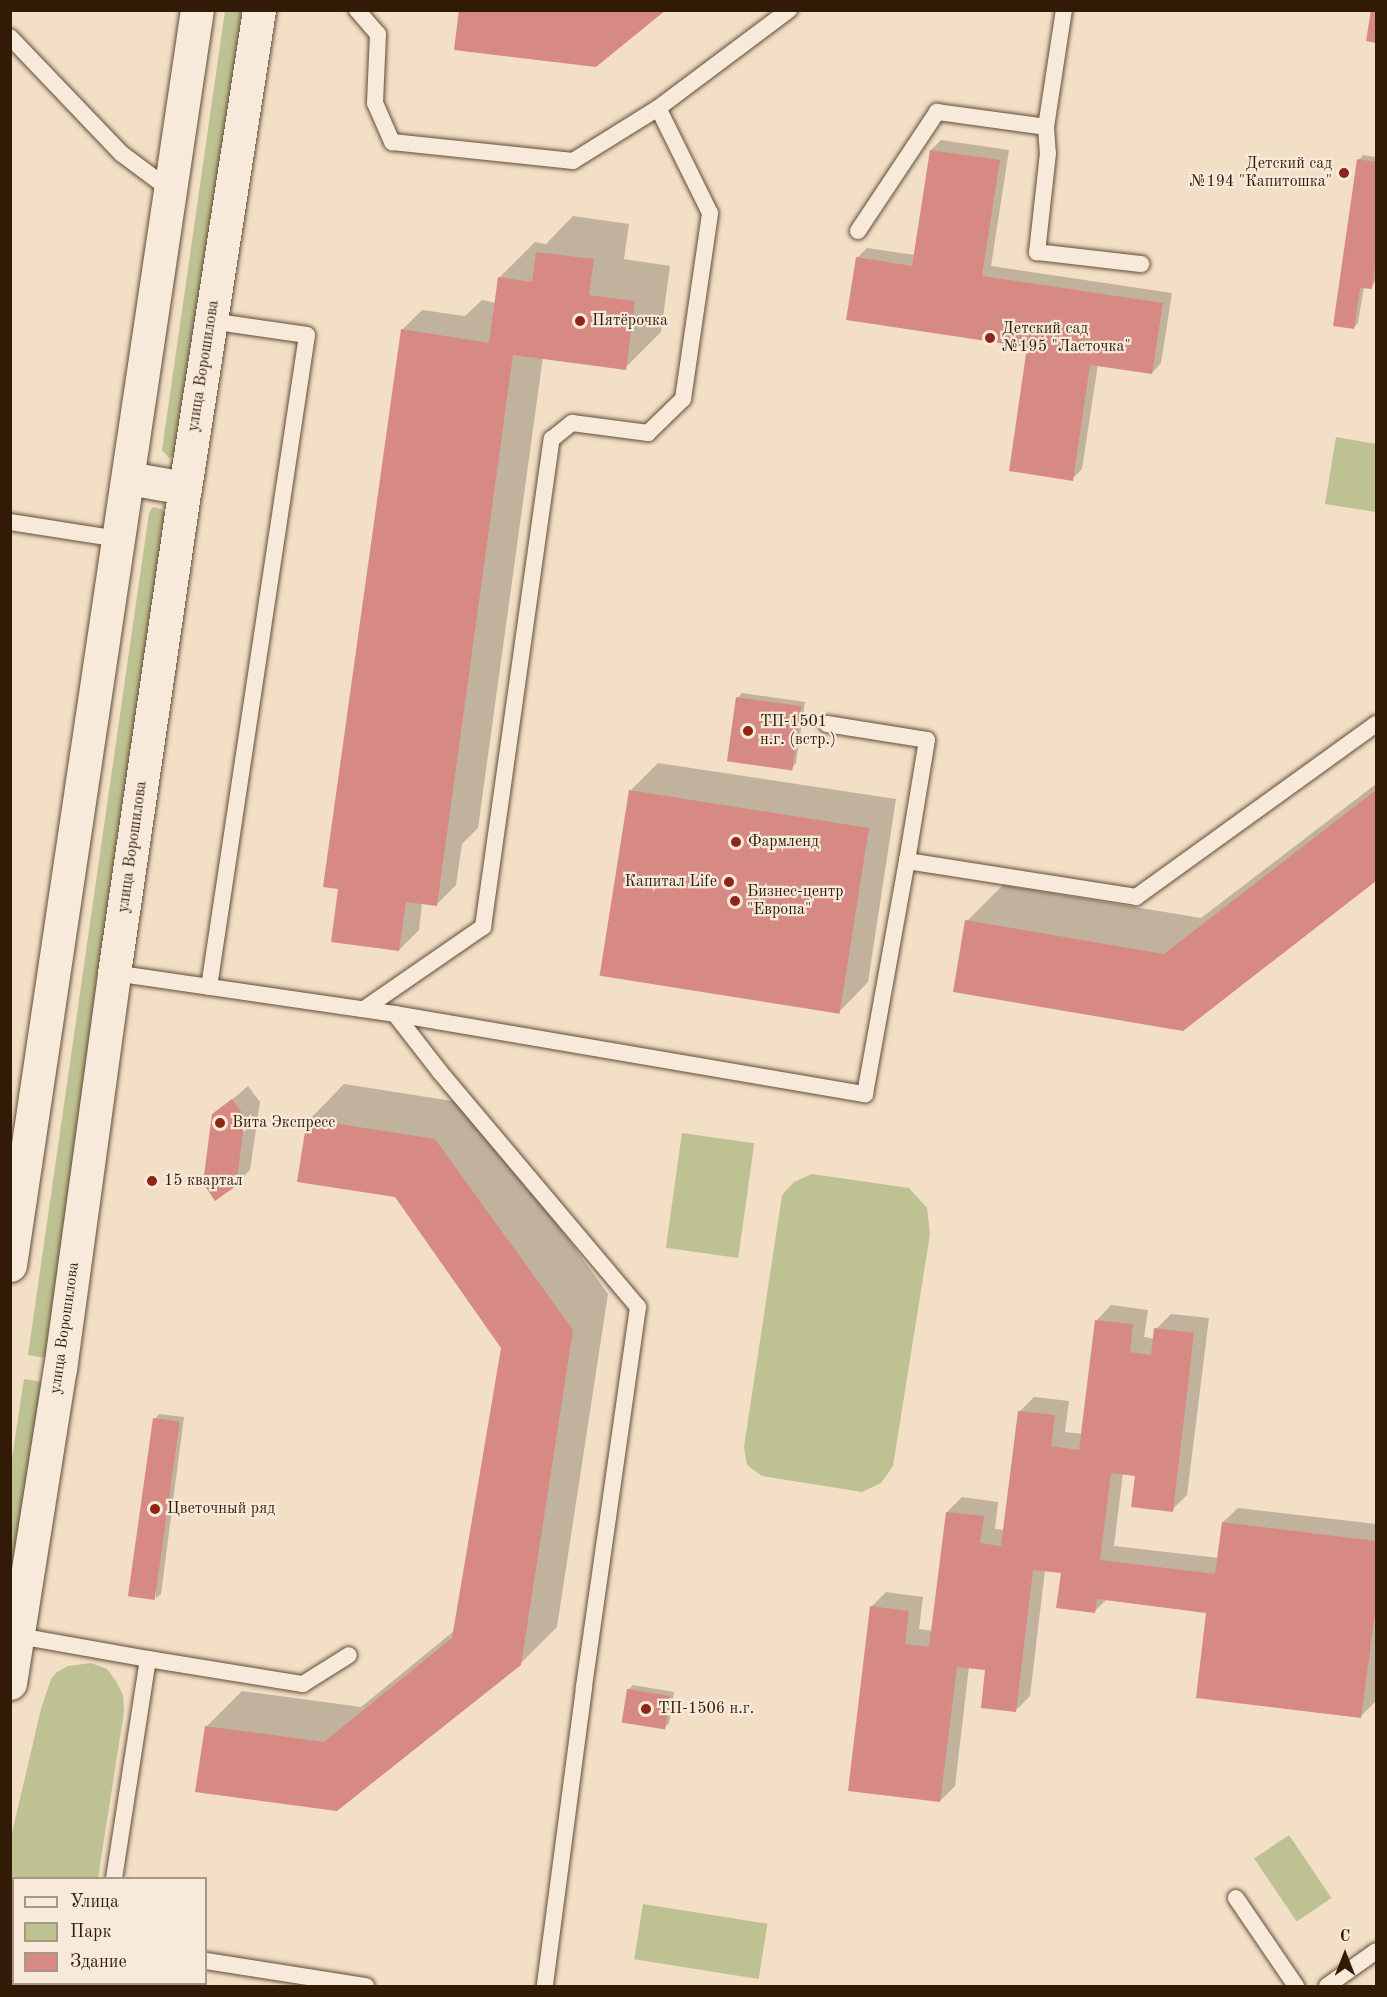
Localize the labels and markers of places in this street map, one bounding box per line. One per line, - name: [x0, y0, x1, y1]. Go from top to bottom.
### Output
- place label: Детский сад №194 "Капитошка": [1189, 154, 1332, 192]
- marker: Детский сад №194 "Капитошка": [1337, 166, 1351, 180]
- place label: Пятёрочка: [592, 311, 668, 331]
- marker: Пятёрочка: [573, 314, 587, 328]
- place label: Детский сад №195 "Ласточка": [1002, 319, 1131, 357]
- marker: Детский сад №195 "Ласточка": [983, 331, 997, 345]
- place label: ТП-1501 н.г. (встр.): [760, 712, 836, 750]
- marker: ТП-1501 н.г. (встр.): [741, 724, 755, 738]
- place label: Фармленд: [748, 832, 819, 852]
- marker: Фармленд: [729, 835, 743, 849]
- place label: Капитал Life: [624, 872, 717, 892]
- marker: Капитал Life: [722, 875, 736, 889]
- place label: Бизнес-центр "Европа": [747, 882, 844, 920]
- marker: Бизнес-центр "Европа": [728, 894, 742, 908]
- place label: Вита Экспресс: [232, 1113, 335, 1133]
- marker: Вита Экспресс: [213, 1116, 227, 1130]
- place label: 15 квартал: [164, 1171, 242, 1191]
- marker: 15 квартал: [145, 1174, 159, 1188]
- place label: Цветочный ряд: [167, 1499, 275, 1519]
- marker: Цветочный ряд: [148, 1502, 162, 1516]
- place label: ТП-1506 н.г.: [658, 1699, 754, 1719]
- marker: ТП-1506 н.г.: [639, 1702, 653, 1716]

